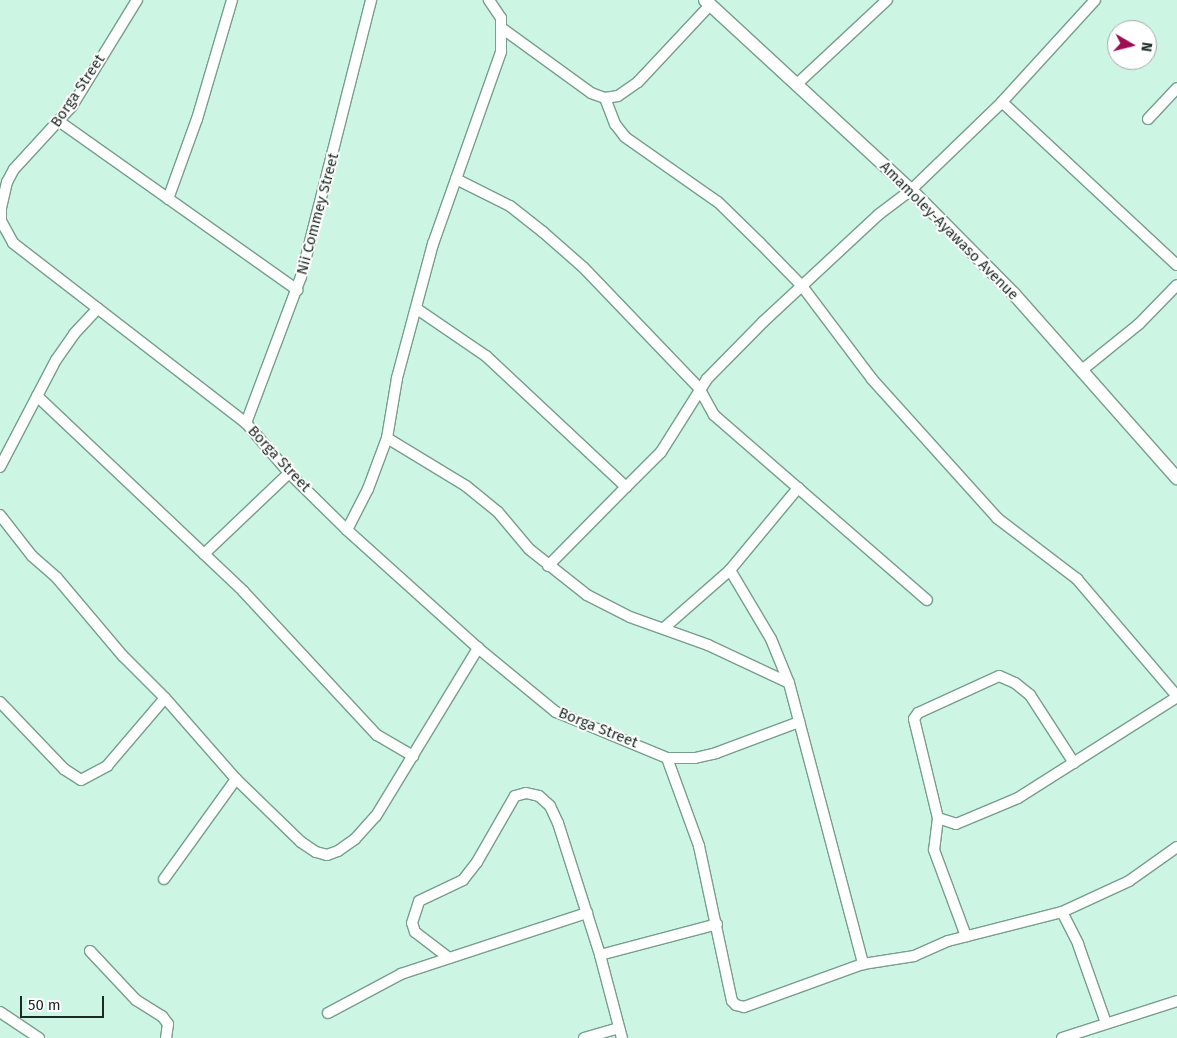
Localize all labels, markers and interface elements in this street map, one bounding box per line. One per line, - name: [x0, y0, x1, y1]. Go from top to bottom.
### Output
- north arrow: [1107, 20, 1157, 70]
- text: N: [1137, 41, 1155, 53]
- street label: Borga Street: [47, 51, 109, 131]
- street label: Nii Commey Street: [293, 151, 343, 277]
- street label: Amamoley-Ayawaso Avenue: [876, 158, 1022, 304]
- street label: Borga Street: [244, 422, 314, 496]
- street label: Borga Street: [556, 704, 640, 752]
- scale bar: [22, 986, 106, 1018]
- text: 50 m: [28, 996, 61, 1014]

